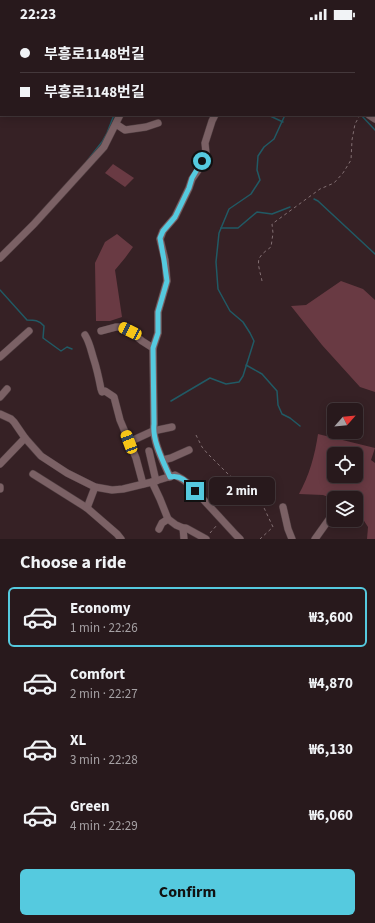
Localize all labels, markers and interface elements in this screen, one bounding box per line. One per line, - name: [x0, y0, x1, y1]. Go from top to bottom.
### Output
- text: 22:23: [20, 4, 56, 25]
- text: 부흥로1148번길: [44, 44, 145, 65]
- text: 부흥로1148번길: [44, 82, 145, 103]
- route start: [193, 152, 211, 170]
- car: [117, 320, 143, 342]
- north arrow: [327, 403, 363, 439]
- map controls: [327, 403, 363, 527]
- car: [119, 429, 139, 455]
- button: locate: [327, 447, 363, 483]
- callout: 2 min: [209, 477, 275, 505]
- route end: [186, 482, 204, 500]
- text: 2 min: [226, 482, 258, 500]
- button: layers: [327, 491, 363, 527]
- text: Choose a ride: [20, 550, 126, 575]
- text: Economy: [70, 598, 131, 619]
- icon: car: [22, 599, 58, 635]
- text: ₩3,600: [309, 607, 353, 628]
- text: 1 min · 22:26: [70, 619, 138, 637]
- text: Comfort: [70, 664, 125, 685]
- icon: car: [22, 665, 58, 701]
- text: ₩4,870: [309, 673, 353, 694]
- text: 2 min · 22:27: [70, 685, 138, 703]
- text: XL: [70, 730, 86, 751]
- icon: car: [22, 731, 58, 767]
- text: ₩6,130: [309, 739, 353, 760]
- text: 3 min · 22:28: [70, 751, 138, 769]
- text: Green: [70, 796, 110, 817]
- icon: car: [22, 797, 58, 833]
- text: ₩6,060: [309, 805, 353, 826]
- text: 4 min · 22:29: [70, 817, 138, 835]
- button: Confirm: [20, 869, 355, 915]

